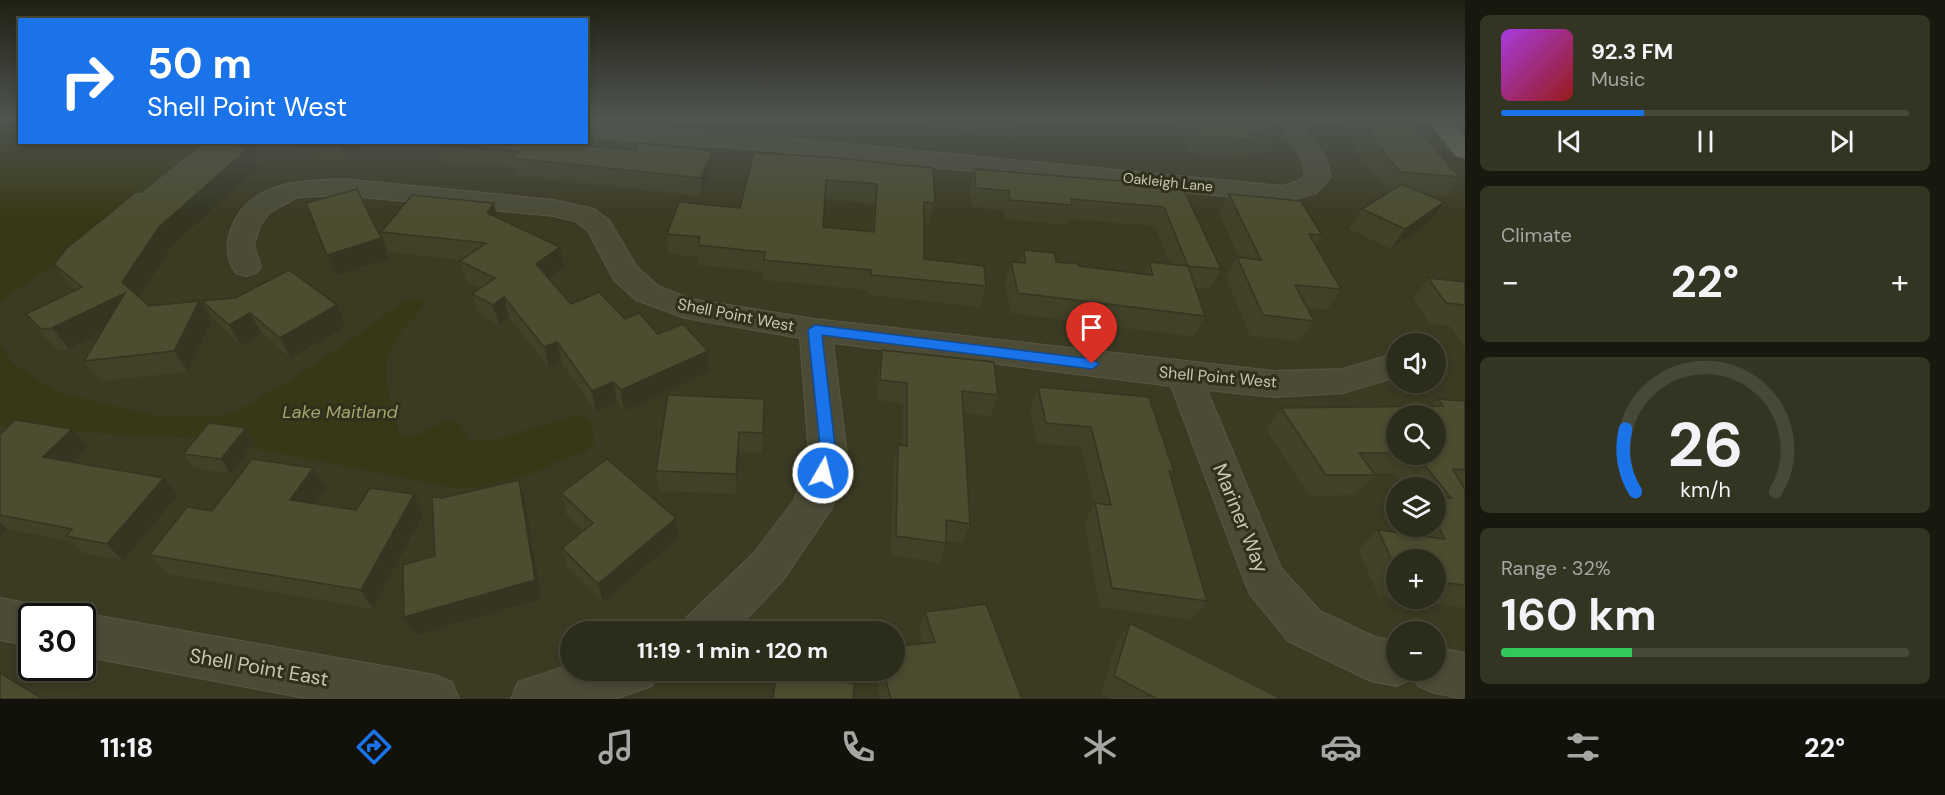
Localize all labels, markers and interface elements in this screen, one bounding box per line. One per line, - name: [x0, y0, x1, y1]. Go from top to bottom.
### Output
- text: 50 m: [147, 36, 252, 91]
- text: 92.3 FM: [1591, 37, 1673, 66]
- icon: right: [48, 42, 126, 120]
- text: Music: [1591, 66, 1646, 92]
- text: Shell Point West: [147, 89, 347, 124]
- icon: previous: [1553, 125, 1586, 158]
- icon: pause: [1689, 125, 1722, 158]
- icon: next: [1825, 125, 1858, 158]
- street label: Oakleigh Lane: [1122, 168, 1214, 196]
- text: Climate: [1501, 222, 1572, 248]
- text: 22°: [1671, 252, 1739, 311]
- text: −: [1501, 260, 1519, 303]
- text: +: [1891, 260, 1909, 303]
- street label: Shell Point West: [676, 293, 796, 337]
- pin: [1066, 302, 1117, 364]
- icon: arrive: [1075, 311, 1108, 344]
- map controls: [1386, 333, 1446, 681]
- button: sound: [1386, 333, 1446, 393]
- street label: Shell Point West: [1158, 361, 1278, 393]
- water label: Lake Maitland: [282, 400, 399, 424]
- text: 26: [1667, 404, 1743, 485]
- button: search: [1386, 405, 1446, 465]
- position arrow: [791, 441, 855, 505]
- street label: Mariner Way: [1207, 460, 1275, 576]
- text: km/h: [1680, 476, 1730, 504]
- button: layers: [1386, 477, 1446, 537]
- button: +: [1386, 549, 1446, 609]
- text: Range · 32%: [1501, 555, 1611, 581]
- text: 160 km: [1501, 585, 1657, 644]
- speed limit sign: 30: [18, 603, 96, 681]
- button: −: [1386, 621, 1446, 681]
- text: 11:19 · 1 min · 120 m: [637, 636, 828, 665]
- street label: Shell Point East: [187, 642, 331, 692]
- icon: directions: [353, 726, 395, 768]
- icon: music: [595, 726, 637, 768]
- icon: phone: [837, 726, 879, 768]
- icon: climate: [1079, 726, 1121, 768]
- icon: car: [1320, 726, 1362, 768]
- icon: filters: [1562, 726, 1604, 768]
- text: 11:18: [100, 730, 153, 765]
- text: 22°: [1804, 730, 1845, 765]

